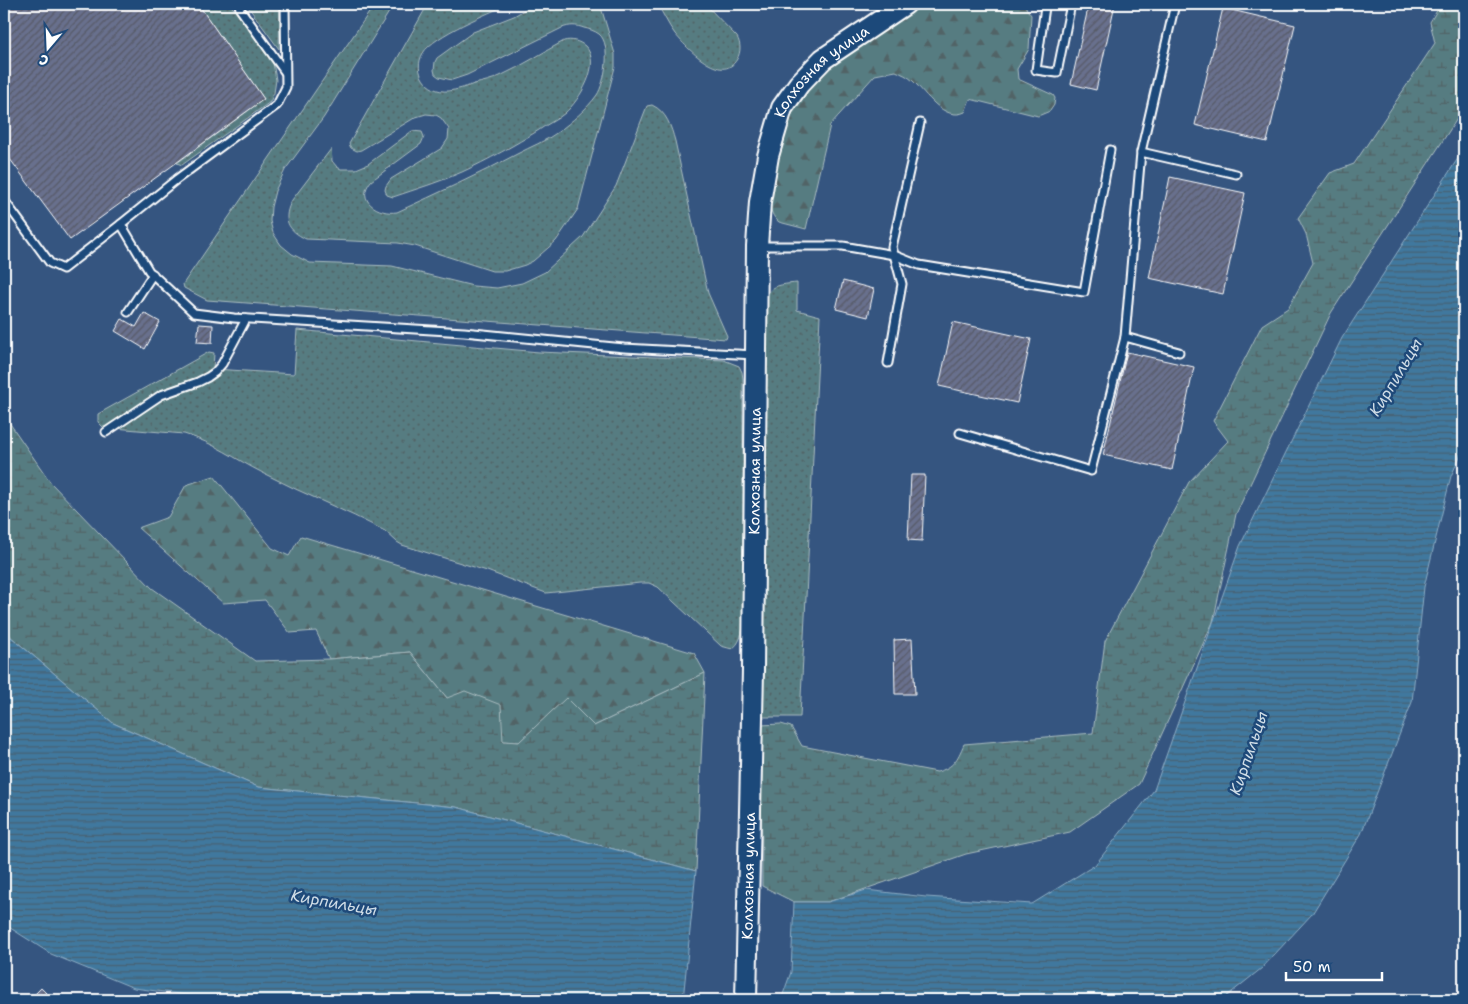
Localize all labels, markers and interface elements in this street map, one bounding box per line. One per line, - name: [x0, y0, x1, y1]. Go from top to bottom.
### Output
- street label: Колхозная улица: [770, 20, 874, 120]
- north arrow: [22, 22, 72, 72]
- text: С: [37, 50, 51, 70]
- water label: Кирпильцы: [1364, 334, 1427, 420]
- street label: Колхозная улица: [744, 407, 765, 535]
- water label: Кирпильцы: [1224, 708, 1273, 798]
- street label: Колхозная улица: [737, 812, 760, 940]
- water label: Кирпильцы: [289, 885, 379, 920]
- scale bar: [1286, 949, 1382, 981]
- text: 50 m: [1293, 957, 1331, 977]

